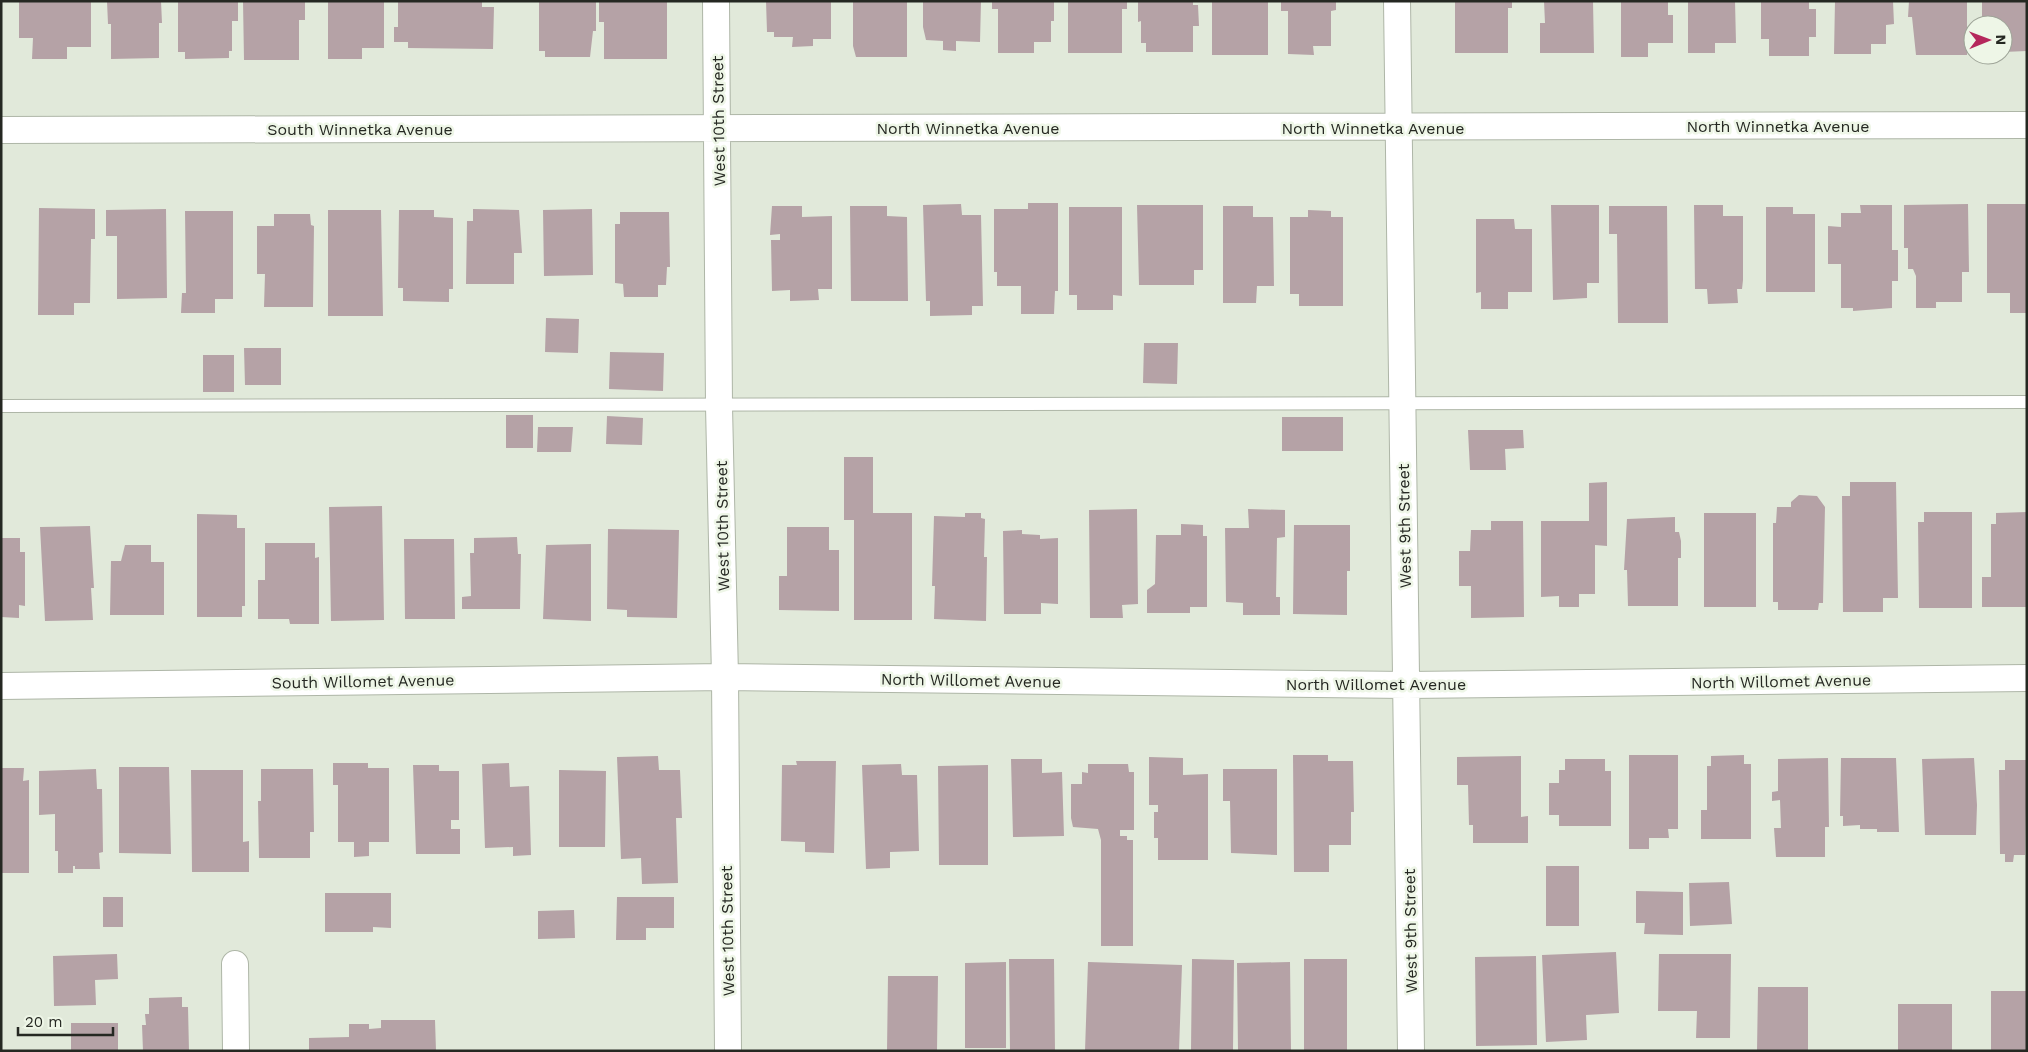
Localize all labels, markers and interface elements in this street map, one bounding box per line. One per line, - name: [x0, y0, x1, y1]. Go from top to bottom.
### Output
- north arrow: [1963, 15, 2013, 65]
- text: N: [1993, 34, 2009, 45]
- street label: West 10th Street: [708, 55, 729, 187]
- street label: North Winnetka Avenue: [1686, 117, 1870, 136]
- street label: North Winnetka Avenue: [876, 119, 1060, 138]
- street label: North Winnetka Avenue: [1281, 119, 1465, 138]
- street label: South Winnetka Avenue: [267, 120, 453, 139]
- street label: West 10th Street: [712, 460, 733, 592]
- street label: West 9th Street: [1394, 463, 1415, 589]
- street label: North Willomet Avenue: [881, 669, 1061, 692]
- street label: South Willomet Avenue: [271, 670, 455, 693]
- street label: North Willomet Avenue: [1691, 670, 1871, 693]
- street label: North Willomet Avenue: [1286, 675, 1466, 694]
- street label: West 10th Street: [717, 865, 738, 997]
- street label: West 9th Street: [1400, 868, 1421, 994]
- scale bar: [18, 1004, 112, 1036]
- text: 20 m: [25, 1013, 63, 1031]

